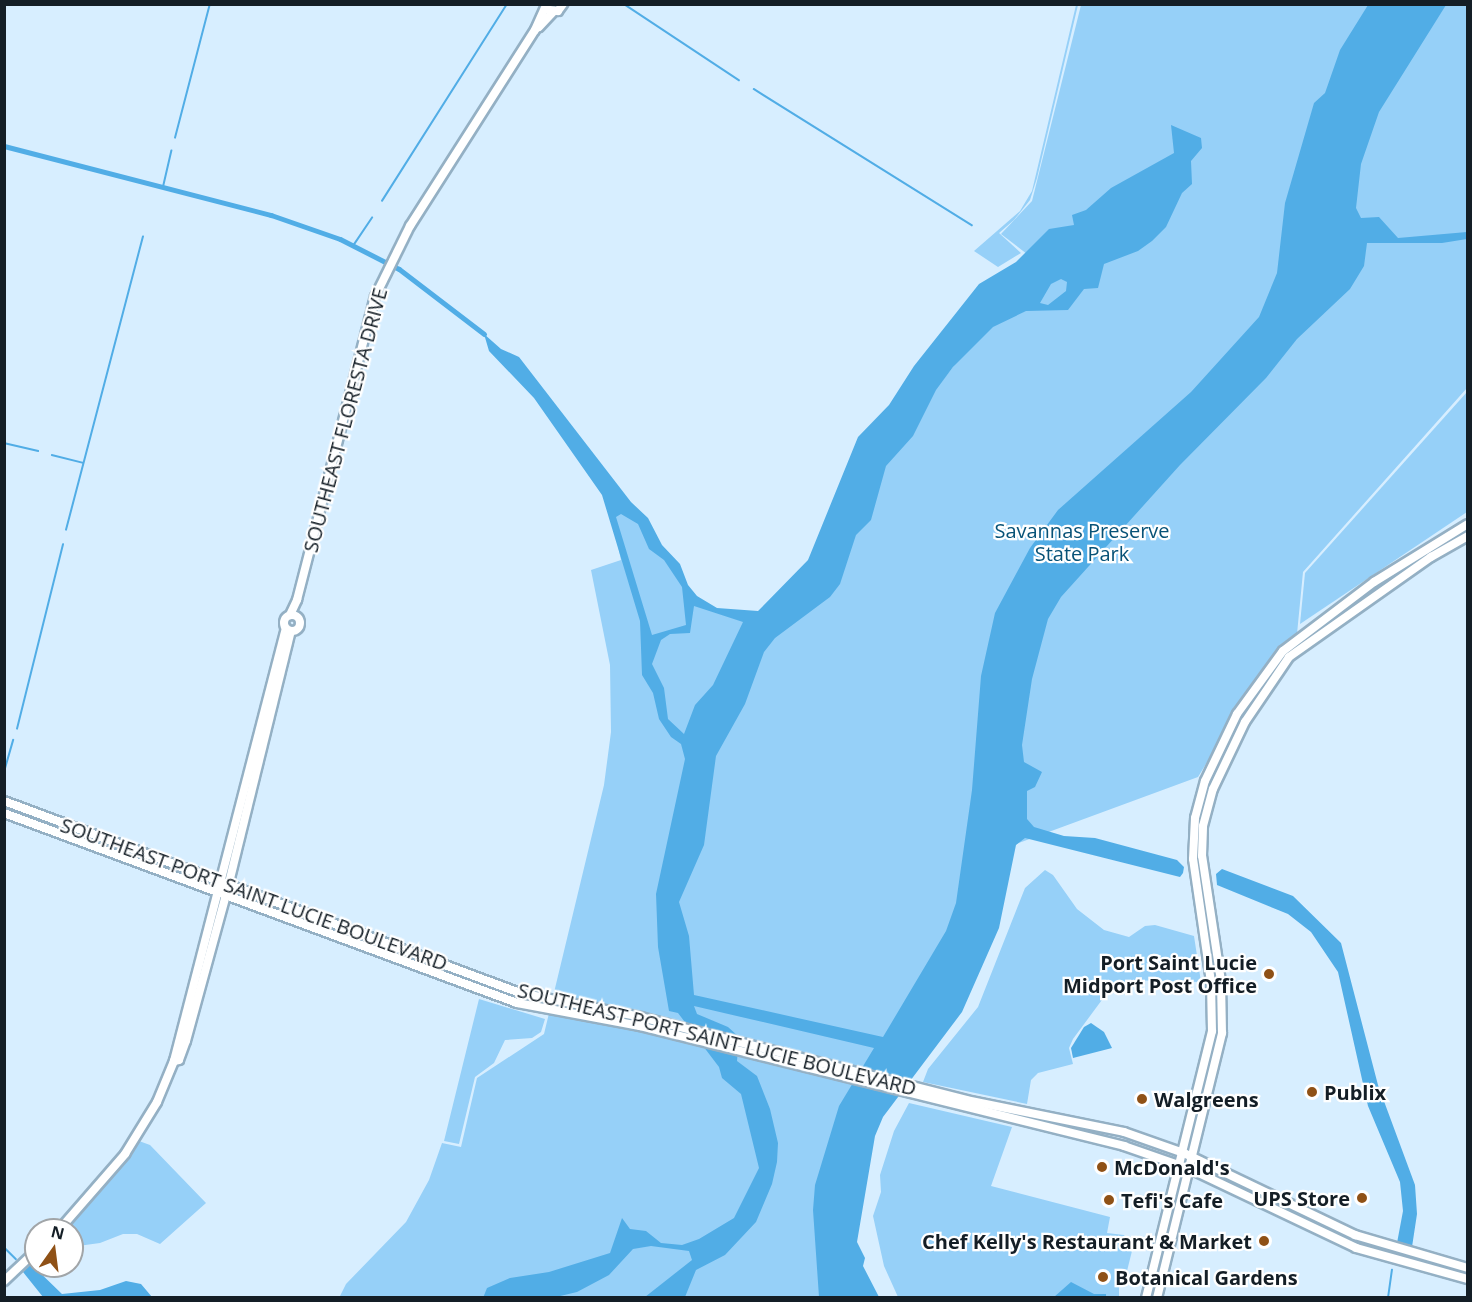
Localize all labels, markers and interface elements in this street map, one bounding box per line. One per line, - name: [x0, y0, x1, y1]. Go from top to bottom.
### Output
- street label: SOUTHEAST FLORESTA DRIVE: [298, 285, 392, 555]
- park label: Savannas Preserve State Park: [994, 519, 1170, 566]
- street label: SOUTHEAST PORT SAINT LUCIE BOULEVARD: [57, 813, 451, 975]
- place label: Port Saint Lucie Midport Post Office: [1063, 951, 1257, 998]
- marker: Port Saint Lucie Midport Post Office: [1262, 967, 1276, 981]
- street label: SOUTHEAST PORT SAINT LUCIE BOULEVARD: [515, 978, 919, 1100]
- place label: Publix: [1324, 1080, 1386, 1104]
- marker: Publix: [1305, 1085, 1319, 1099]
- place label: Walgreens: [1154, 1087, 1259, 1111]
- marker: Walgreens: [1135, 1092, 1149, 1106]
- place label: McDonald's: [1114, 1155, 1230, 1179]
- marker: McDonald's: [1095, 1160, 1109, 1174]
- place label: UPS Store: [1253, 1186, 1350, 1210]
- place label: Tefi's Cafe: [1121, 1188, 1223, 1212]
- marker: UPS Store: [1355, 1191, 1369, 1205]
- marker: Tefi's Cafe: [1102, 1193, 1116, 1207]
- north arrow: [24, 1218, 84, 1278]
- text: N: [49, 1220, 67, 1245]
- place label: Chef Kelly's Restaurant & Market: [922, 1229, 1252, 1253]
- marker: Chef Kelly's Restaurant & Market: [1257, 1234, 1271, 1248]
- place label: Botanical Gardens: [1115, 1265, 1298, 1289]
- marker: Botanical Gardens: [1096, 1270, 1110, 1284]

